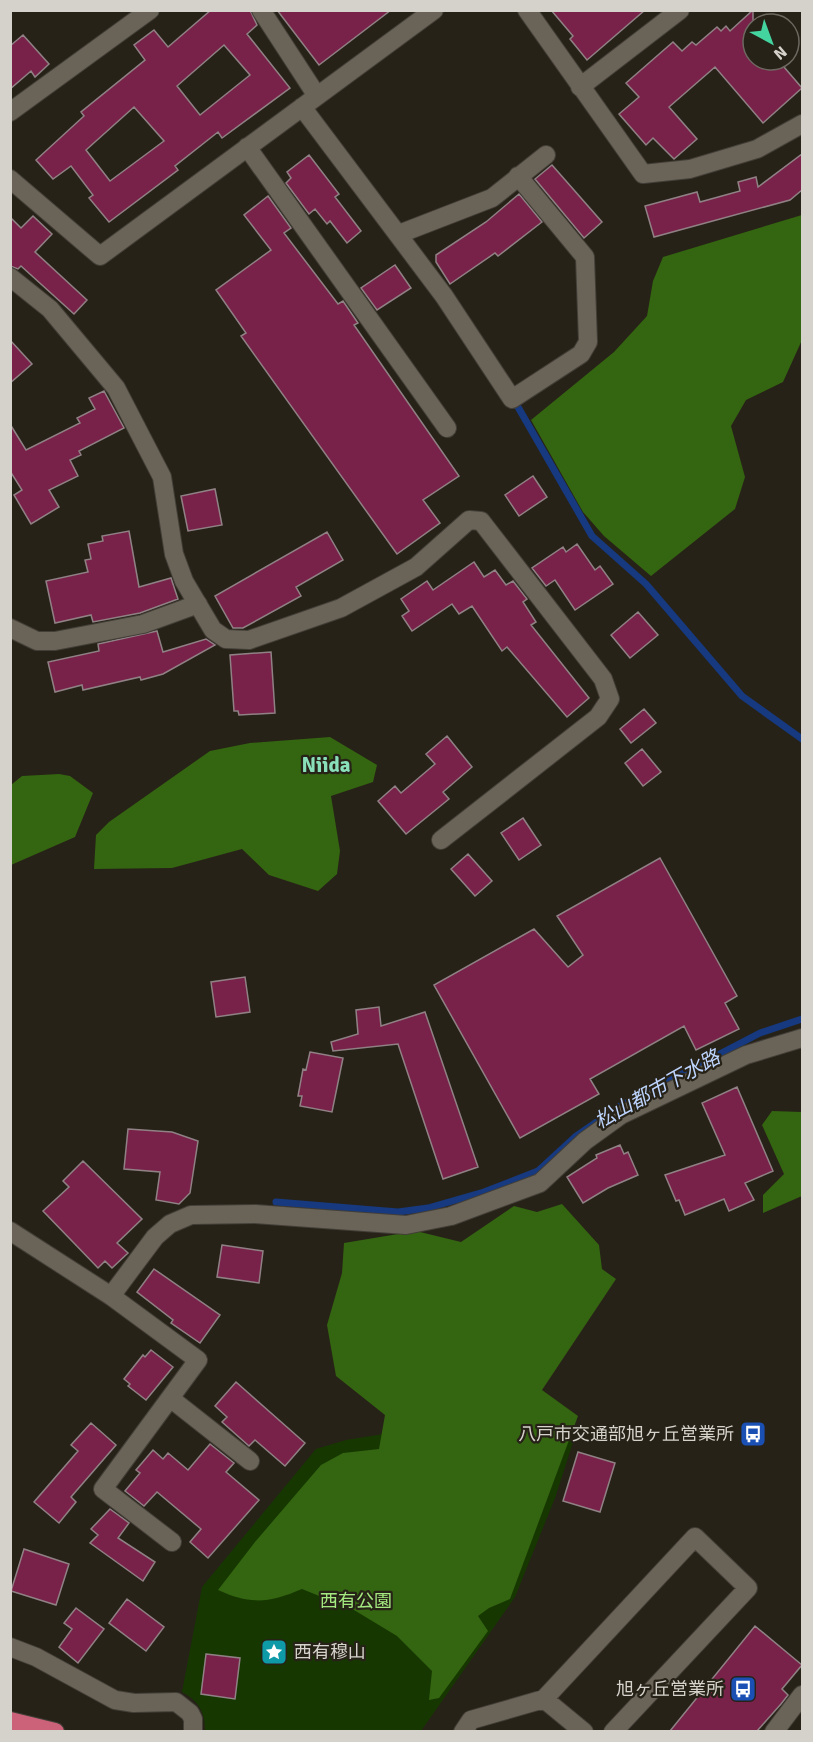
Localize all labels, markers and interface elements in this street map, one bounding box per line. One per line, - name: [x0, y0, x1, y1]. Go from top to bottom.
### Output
- north arrow: [741, 12, 801, 72]
- text: N: [769, 41, 791, 64]
- district label: Niida: [301, 752, 351, 778]
- water label: 松山都市下水路: [590, 1044, 726, 1134]
- bus stop icon: 八戸市交通部旭ヶ丘営業所: [738, 1419, 768, 1449]
- place label: 八戸市交通部旭ヶ丘営業所: [518, 1423, 734, 1445]
- park label: 西有公園: [320, 1590, 392, 1612]
- place icon: 西有穆山: [259, 1637, 289, 1667]
- place label: 西有穆山: [294, 1641, 366, 1663]
- bus stop icon: 旭ヶ丘営業所: [728, 1674, 758, 1704]
- place label: 旭ヶ丘営業所: [616, 1678, 724, 1700]

